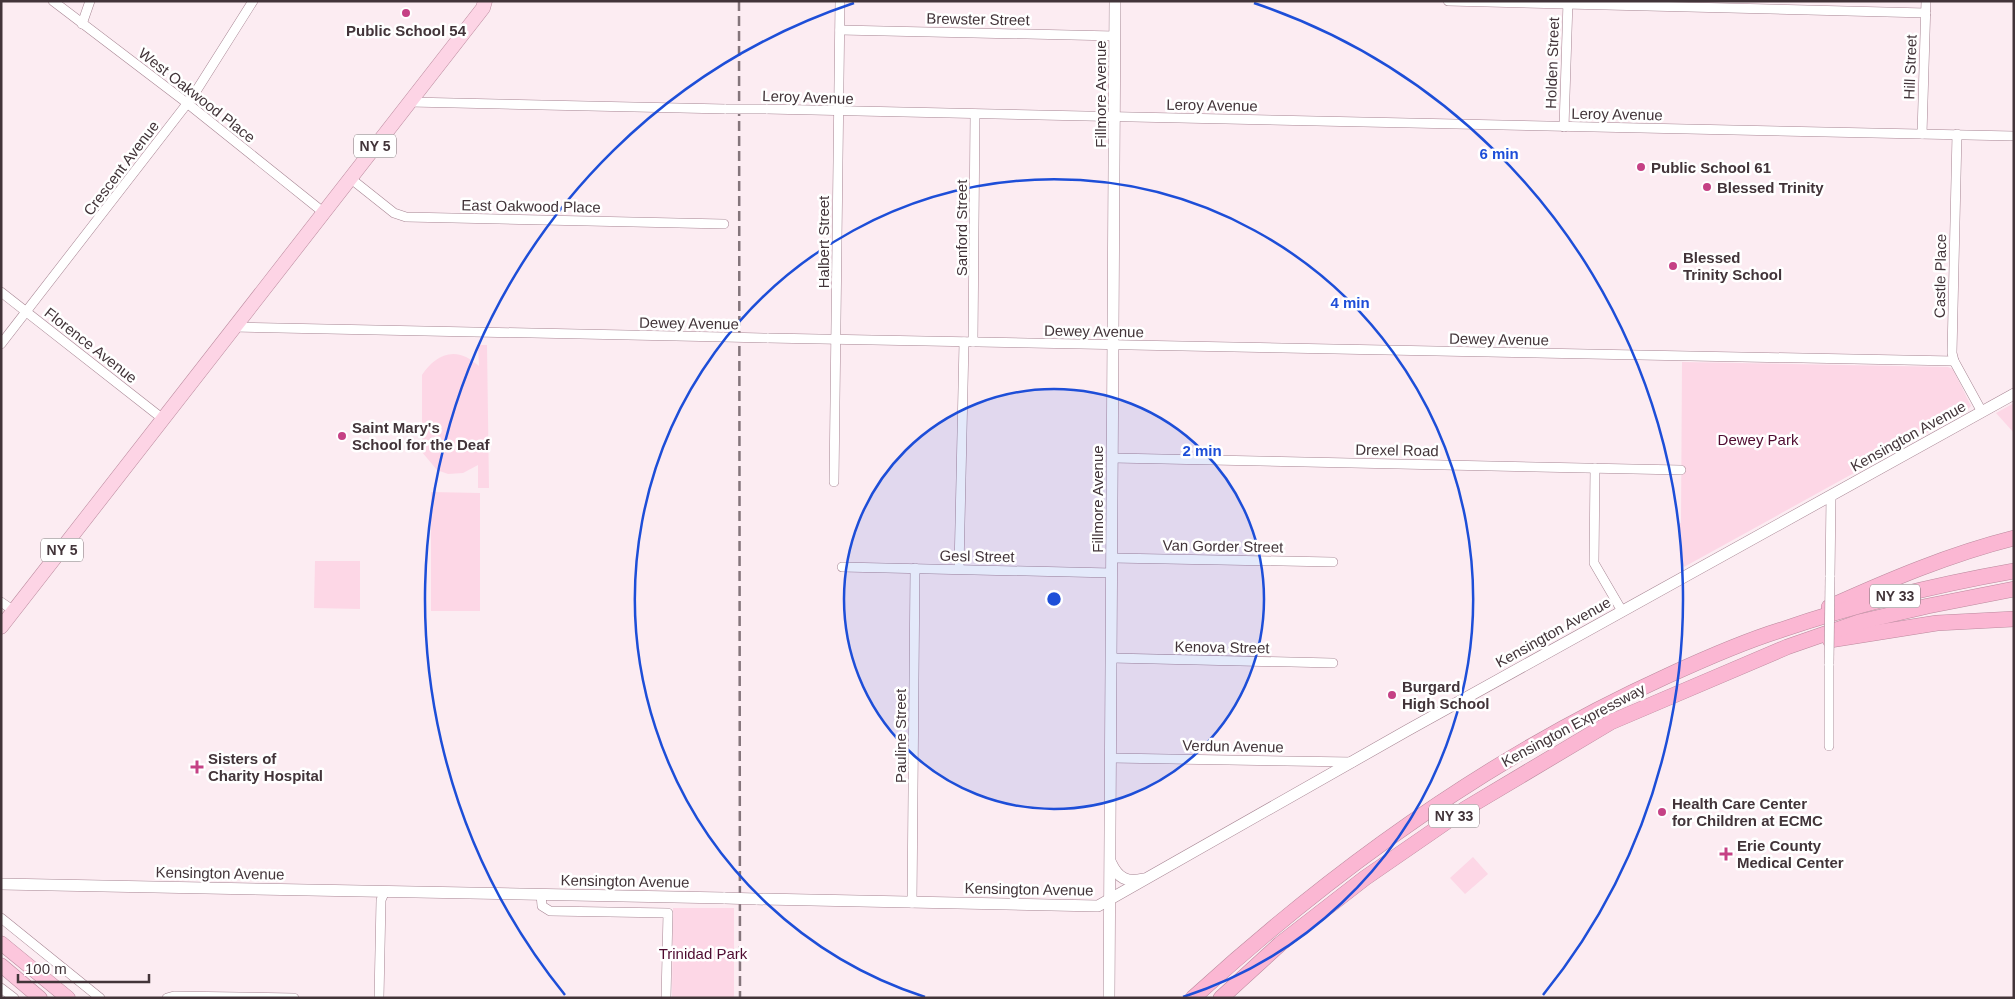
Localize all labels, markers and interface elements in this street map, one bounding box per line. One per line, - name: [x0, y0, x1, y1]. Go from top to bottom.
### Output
- marker: Public School 54: [400, 7, 412, 19]
- street label: Brewster Street: [926, 10, 1031, 28]
- street label: Holden Street: [1542, 16, 1562, 109]
- place label: Public School 54: [346, 22, 467, 39]
- street label: Hill Street: [1900, 33, 1920, 100]
- street label: Fillmore Avenue: [1092, 40, 1109, 148]
- street label: West Oakwood Place: [135, 44, 259, 146]
- street label: Leroy Avenue: [762, 87, 854, 107]
- street label: Leroy Avenue: [1166, 96, 1258, 114]
- street label: Leroy Avenue: [1571, 105, 1663, 123]
- street label: Crescent Avenue: [80, 117, 162, 219]
- road number: NY 5: [354, 134, 396, 158]
- text: 6 min: [1479, 145, 1519, 162]
- place label: Public School 61: [1651, 159, 1771, 176]
- marker: Public School 61: [1635, 161, 1647, 173]
- street label: Sanford Street: [953, 179, 970, 276]
- place label: Blessed Trinity: [1717, 179, 1824, 196]
- marker: Blessed Trinity: [1701, 181, 1713, 193]
- street label: Halbert Street: [815, 195, 832, 288]
- street label: East Oakwood Place: [461, 196, 601, 216]
- street label: Castle Place: [1931, 234, 1949, 318]
- place label: Blessed Trinity School: [1683, 249, 1782, 283]
- marker: Blessed Trinity School: [1667, 260, 1679, 272]
- text: 4 min: [1330, 294, 1370, 311]
- street label: Florence Avenue: [42, 304, 140, 386]
- street label: Dewey Avenue: [639, 314, 739, 332]
- street label: Dewey Avenue: [1044, 322, 1144, 340]
- street label: Dewey Avenue: [1449, 330, 1549, 348]
- street label: Kensington Avenue: [1847, 397, 1969, 475]
- place label: Saint Mary's School for the Deaf: [352, 419, 491, 453]
- marker: Saint Mary's School for the Deaf: [336, 430, 348, 442]
- park label: Dewey Park: [1718, 431, 1799, 448]
- street label: Drexel Road: [1355, 441, 1439, 459]
- text: 2 min: [1182, 442, 1222, 459]
- street label: Fillmore Avenue: [1089, 445, 1106, 553]
- street label: Van Gorder Street: [1163, 536, 1284, 556]
- road number: NY 5: [41, 538, 83, 562]
- street label: Gesl Street: [939, 547, 1015, 565]
- road number: NY 33: [1870, 584, 1920, 608]
- centre of rings: [1045, 590, 1063, 608]
- street label: Kensington Avenue: [1492, 593, 1614, 671]
- street label: Kenova Street: [1174, 638, 1271, 656]
- place label: Burgard High School: [1402, 678, 1490, 712]
- street label: Kensington Expressway: [1498, 680, 1648, 770]
- street label: Pauline Street: [892, 688, 909, 783]
- marker: Burgard High School: [1386, 689, 1398, 701]
- street label: Verdun Avenue: [1182, 737, 1284, 755]
- place label: Sisters of Charity Hospital: [208, 750, 323, 784]
- marker: Sisters of Charity Hospital: [190, 760, 204, 774]
- place label: Health Care Center for Children at ECMC: [1672, 795, 1823, 829]
- road number: NY 33: [1429, 804, 1479, 828]
- marker: Health Care Center for Children at ECMC: [1656, 806, 1668, 818]
- place label: Erie County Medical Center: [1737, 837, 1844, 871]
- marker: Erie County Medical Center: [1719, 847, 1733, 861]
- street label: Kensington Avenue: [155, 863, 285, 883]
- street label: Kensington Avenue: [560, 871, 690, 891]
- street label: Kensington Avenue: [964, 879, 1094, 899]
- park label: Trinidad Park: [659, 945, 748, 962]
- scale bar: [18, 952, 149, 984]
- text: 100 m: [25, 960, 67, 977]

